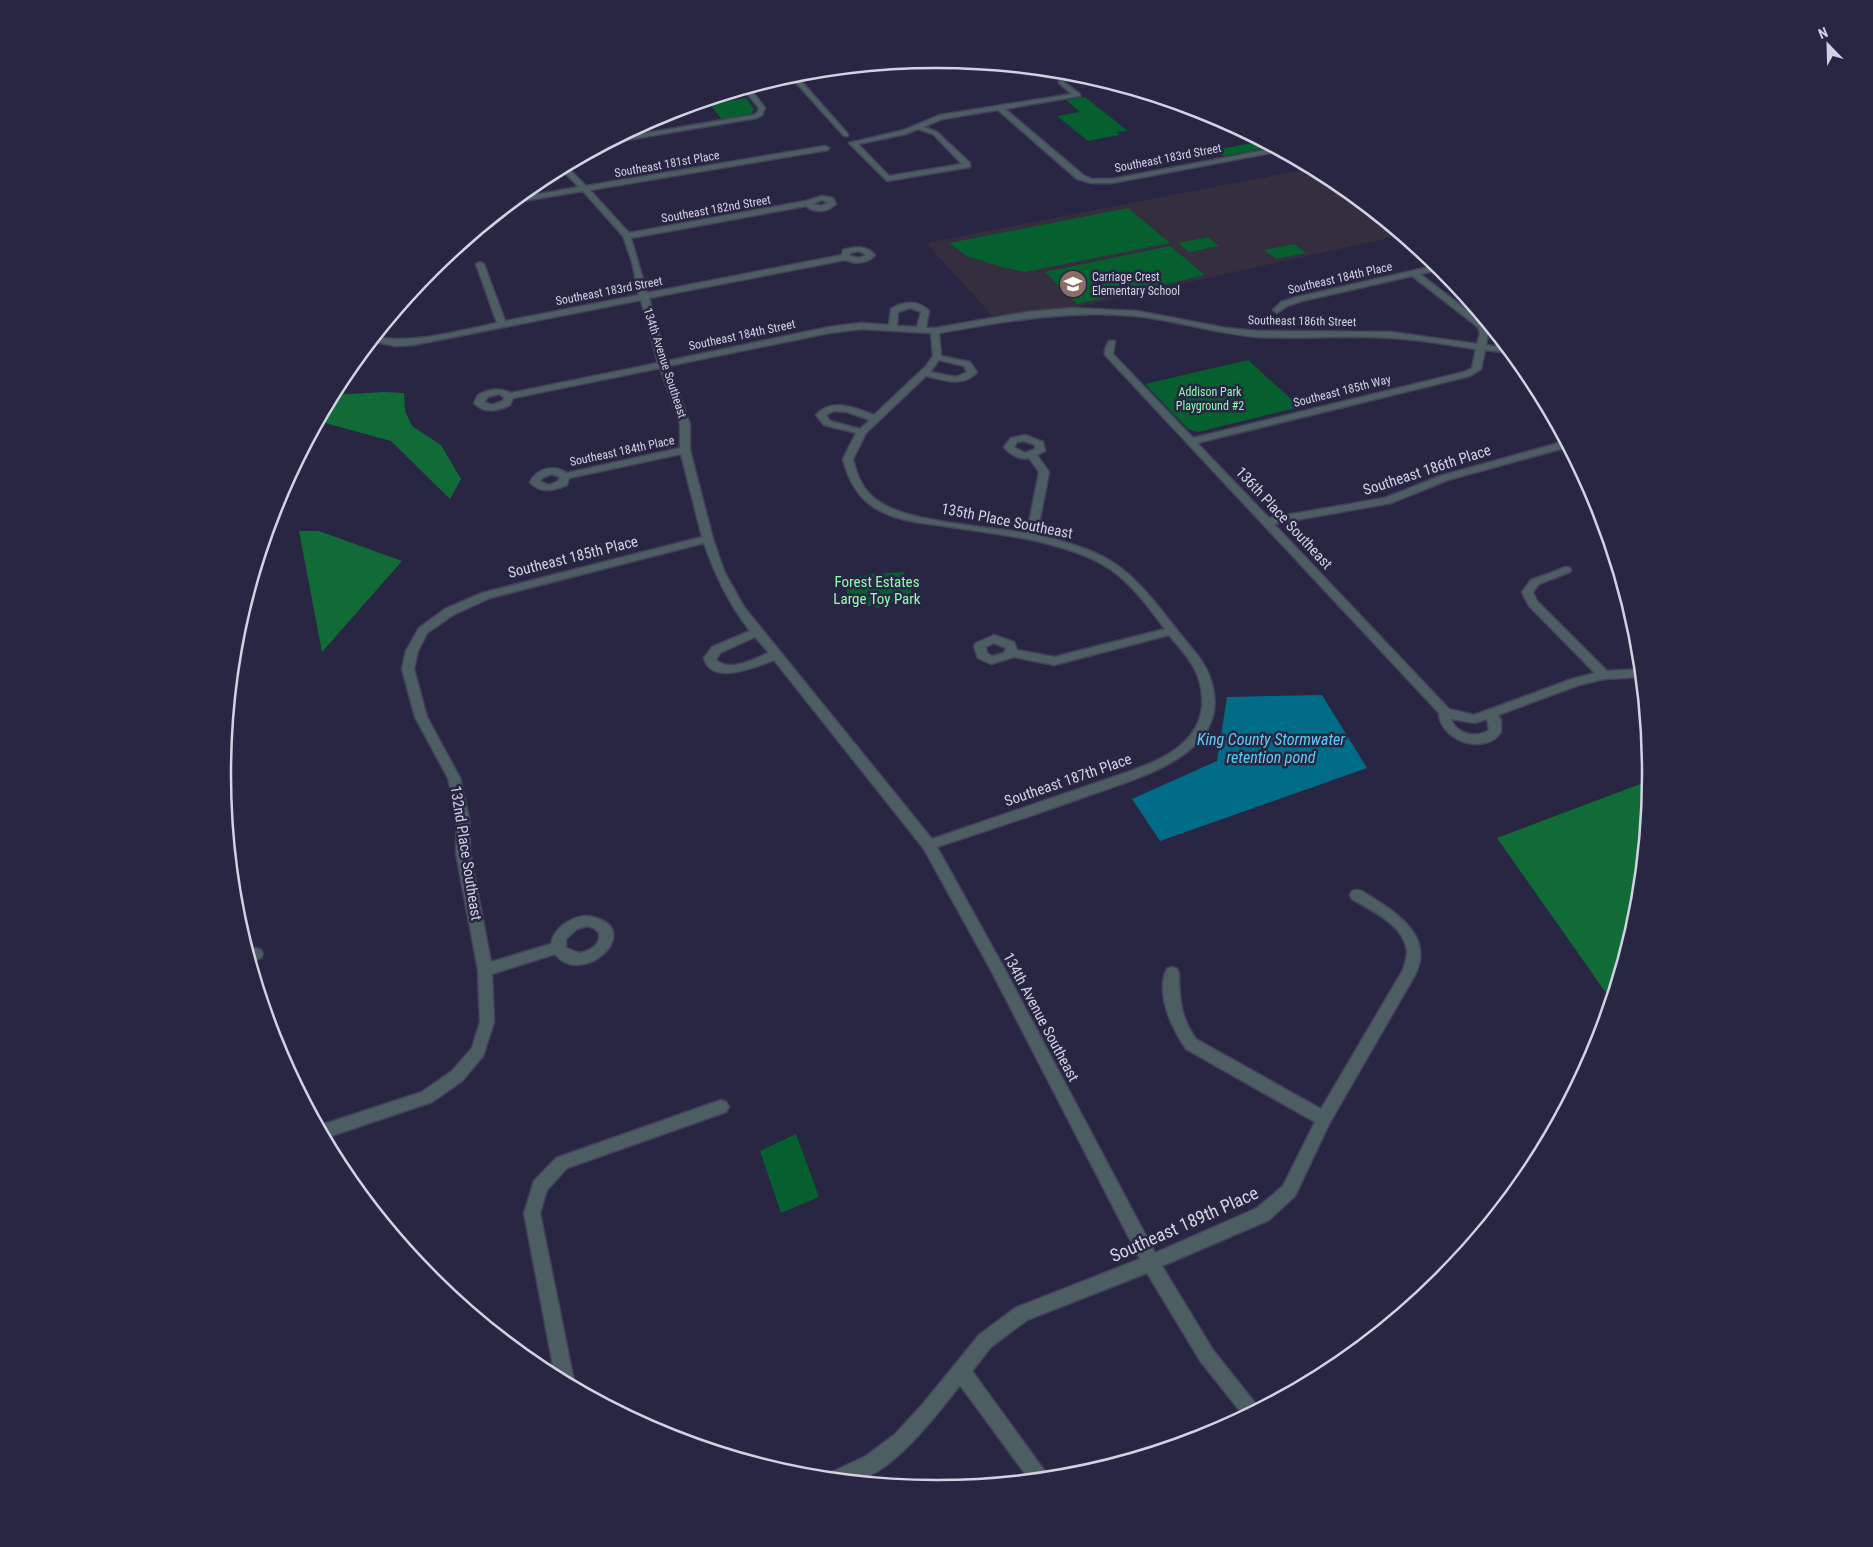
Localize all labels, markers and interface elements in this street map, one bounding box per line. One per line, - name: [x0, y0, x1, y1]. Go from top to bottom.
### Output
- north arrow: [1803, 20, 1853, 70]
- text: N: [1816, 24, 1830, 42]
- street label: Southeast 183rd Street: [1113, 141, 1223, 175]
- street label: Southeast 181st Place: [613, 148, 721, 180]
- street label: Southeast 182nd Street: [660, 192, 772, 226]
- street label: Southeast 184th Place: [1286, 259, 1394, 297]
- school or university icon: Carriage Crest Elementary School: [1058, 269, 1088, 299]
- place label: Carriage Crest Elementary School: [1092, 270, 1180, 298]
- street label: Southeast 183rd Street: [554, 274, 664, 308]
- street label: 134th Avenue Southeast: [641, 306, 690, 420]
- street label: Southeast 186th Street: [1248, 313, 1357, 329]
- street label: Southeast 184th Street: [687, 317, 797, 353]
- street label: Southeast 185th Way: [1292, 372, 1392, 410]
- park label: Addison Park Playground #2: [1176, 385, 1244, 413]
- street label: Southeast 184th Place: [568, 433, 676, 469]
- street label: Southeast 186th Place: [1361, 441, 1493, 499]
- street label: 136th Place Southeast: [1232, 463, 1336, 573]
- street label: 135th Place Southeast: [940, 499, 1074, 543]
- street label: Southeast 185th Place: [506, 532, 640, 582]
- park label: Forest Estates Large Toy Park: [833, 573, 921, 608]
- water label: King County Stormwater retention pond: [1197, 730, 1346, 767]
- street label: Southeast 187th Place: [1002, 750, 1134, 810]
- street label: 132nd Place Southeast: [446, 784, 486, 922]
- street label: 134th Avenue Southeast: [999, 949, 1083, 1085]
- street label: Southeast 189th Place: [1107, 1182, 1261, 1266]

